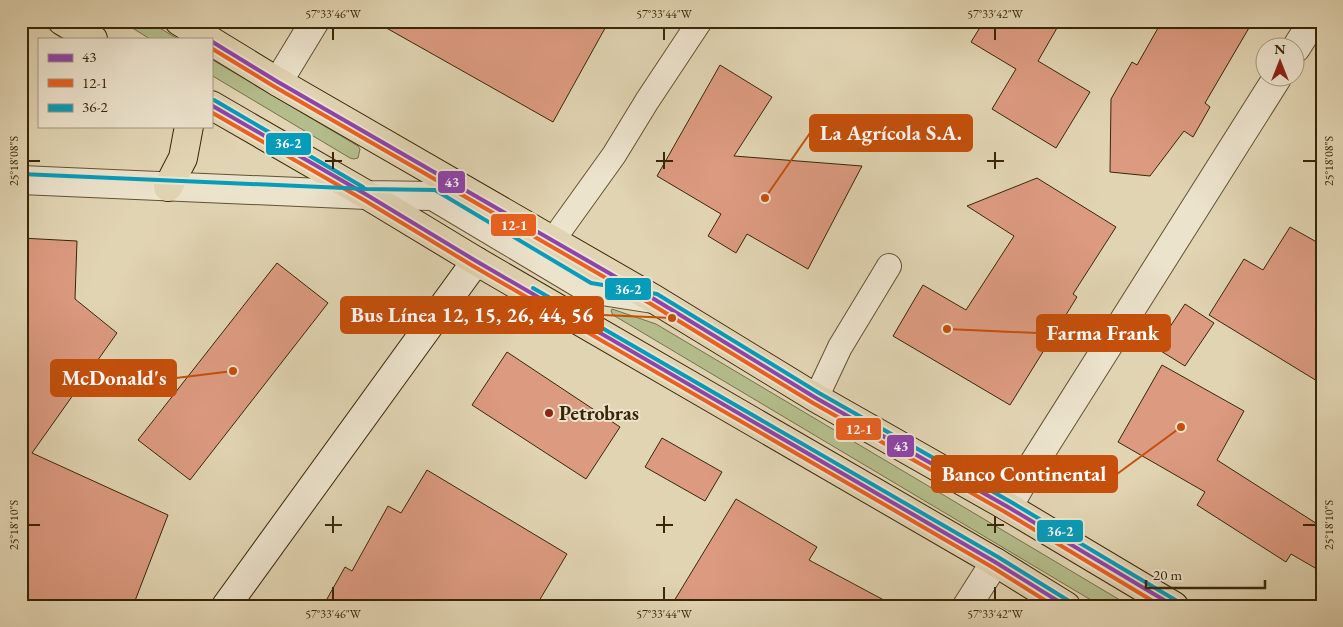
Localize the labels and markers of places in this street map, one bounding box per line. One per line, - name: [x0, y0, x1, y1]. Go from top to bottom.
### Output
- callout: La Agrícola S.A.: [810, 115, 972, 151]
- callout: Bus Línea 12, 15, 26, 44, 56: [341, 297, 603, 333]
- callout: Farma Frank: [1037, 315, 1170, 351]
- callout: McDonald's: [51, 360, 176, 396]
- place label: Petrobras: [559, 400, 639, 426]
- marker: Petrobras: [543, 407, 555, 419]
- callout: Banco Continental: [932, 456, 1117, 492]

